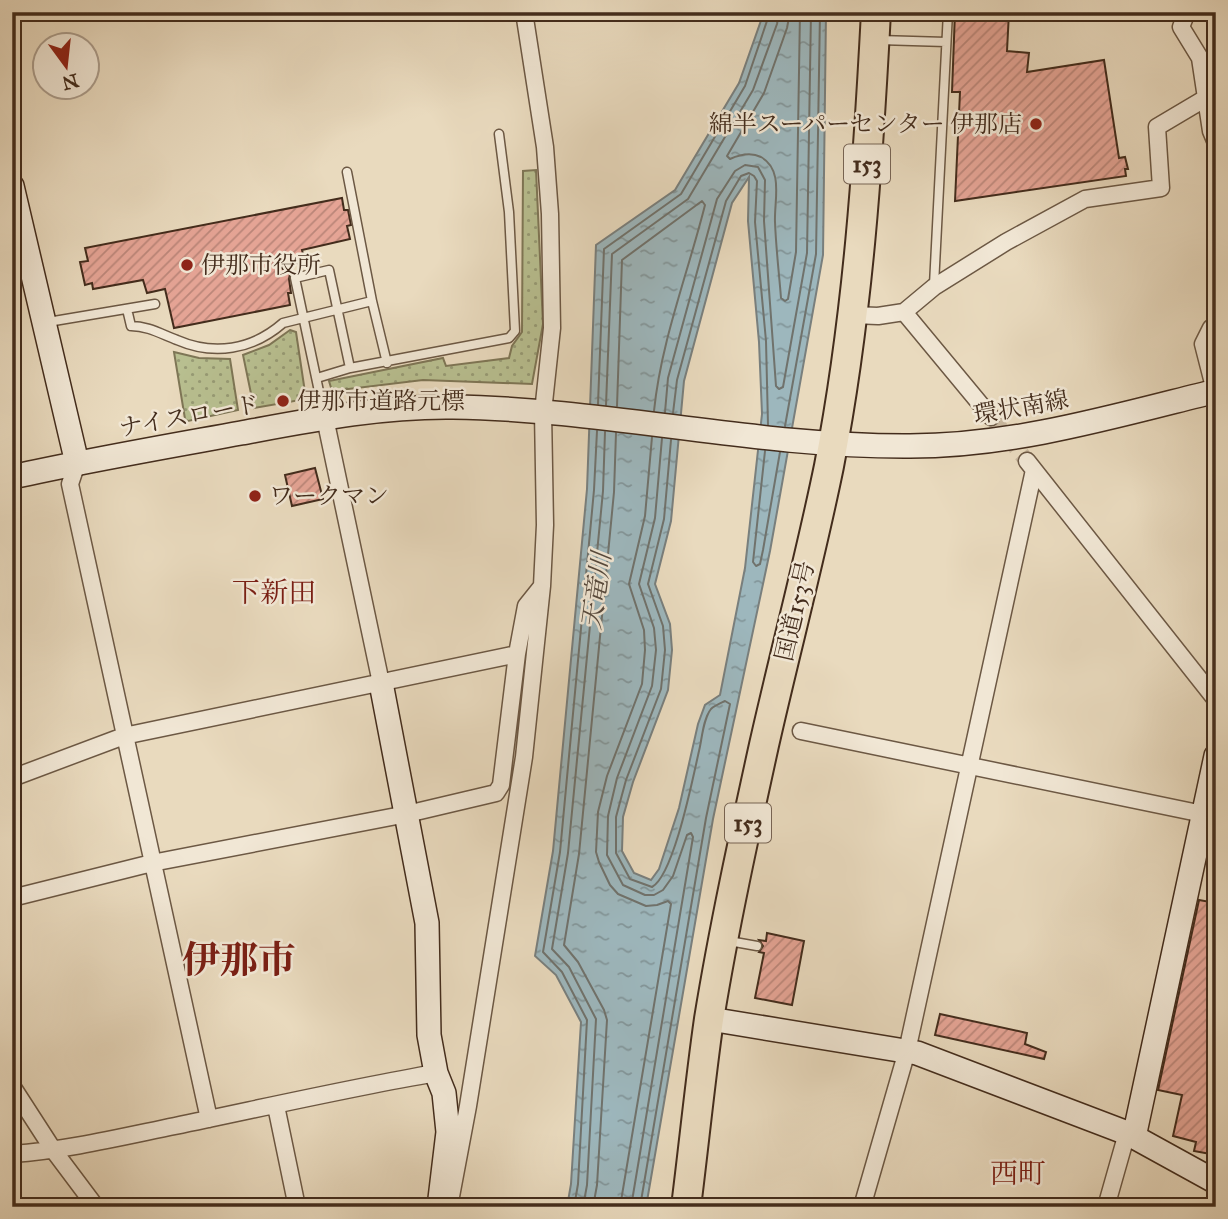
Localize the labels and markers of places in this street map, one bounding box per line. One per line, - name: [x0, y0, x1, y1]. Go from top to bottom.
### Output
- place label: 綿半スーパーセンター 伊那店: [709, 109, 1022, 139]
- marker: 綿半スーパーセンター 伊那店: [1028, 116, 1044, 132]
- place label: 伊那市役所: [201, 250, 321, 280]
- marker: 伊那市役所: [179, 257, 195, 273]
- place label: 伊那市道路元標: [297, 386, 465, 416]
- marker: 伊那市道路元標: [275, 393, 291, 409]
- place label: ワークマン: [269, 481, 389, 511]
- marker: ワークマン: [247, 488, 263, 504]

